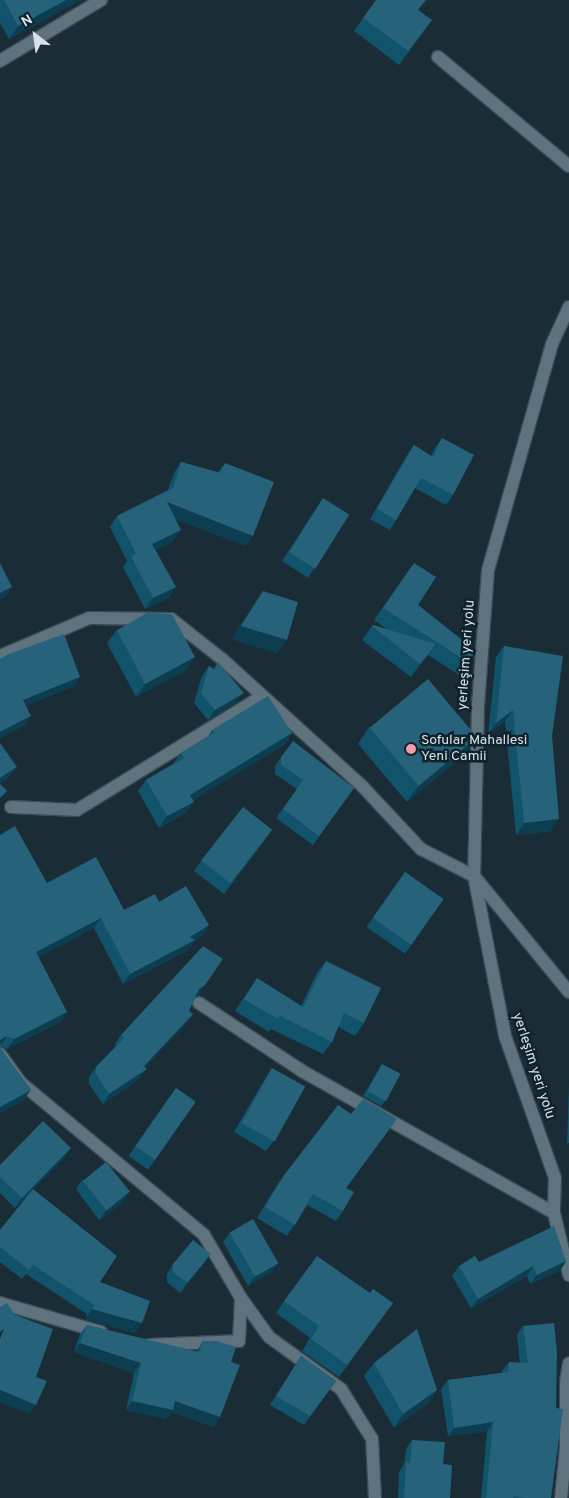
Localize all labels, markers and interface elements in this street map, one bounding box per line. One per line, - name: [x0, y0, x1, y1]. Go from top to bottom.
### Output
- north arrow: [10, 10, 60, 60]
- text: N: [19, 12, 36, 31]
- street label: yerleşim yeri yolu: [455, 599, 479, 711]
- place label: Sofular Mahallesi Yeni Camii: [421, 733, 527, 766]
- marker: Sofular Mahallesi Yeni Camii: [405, 743, 417, 755]
- street label: yerleşim yeri yolu: [508, 1011, 558, 1121]

